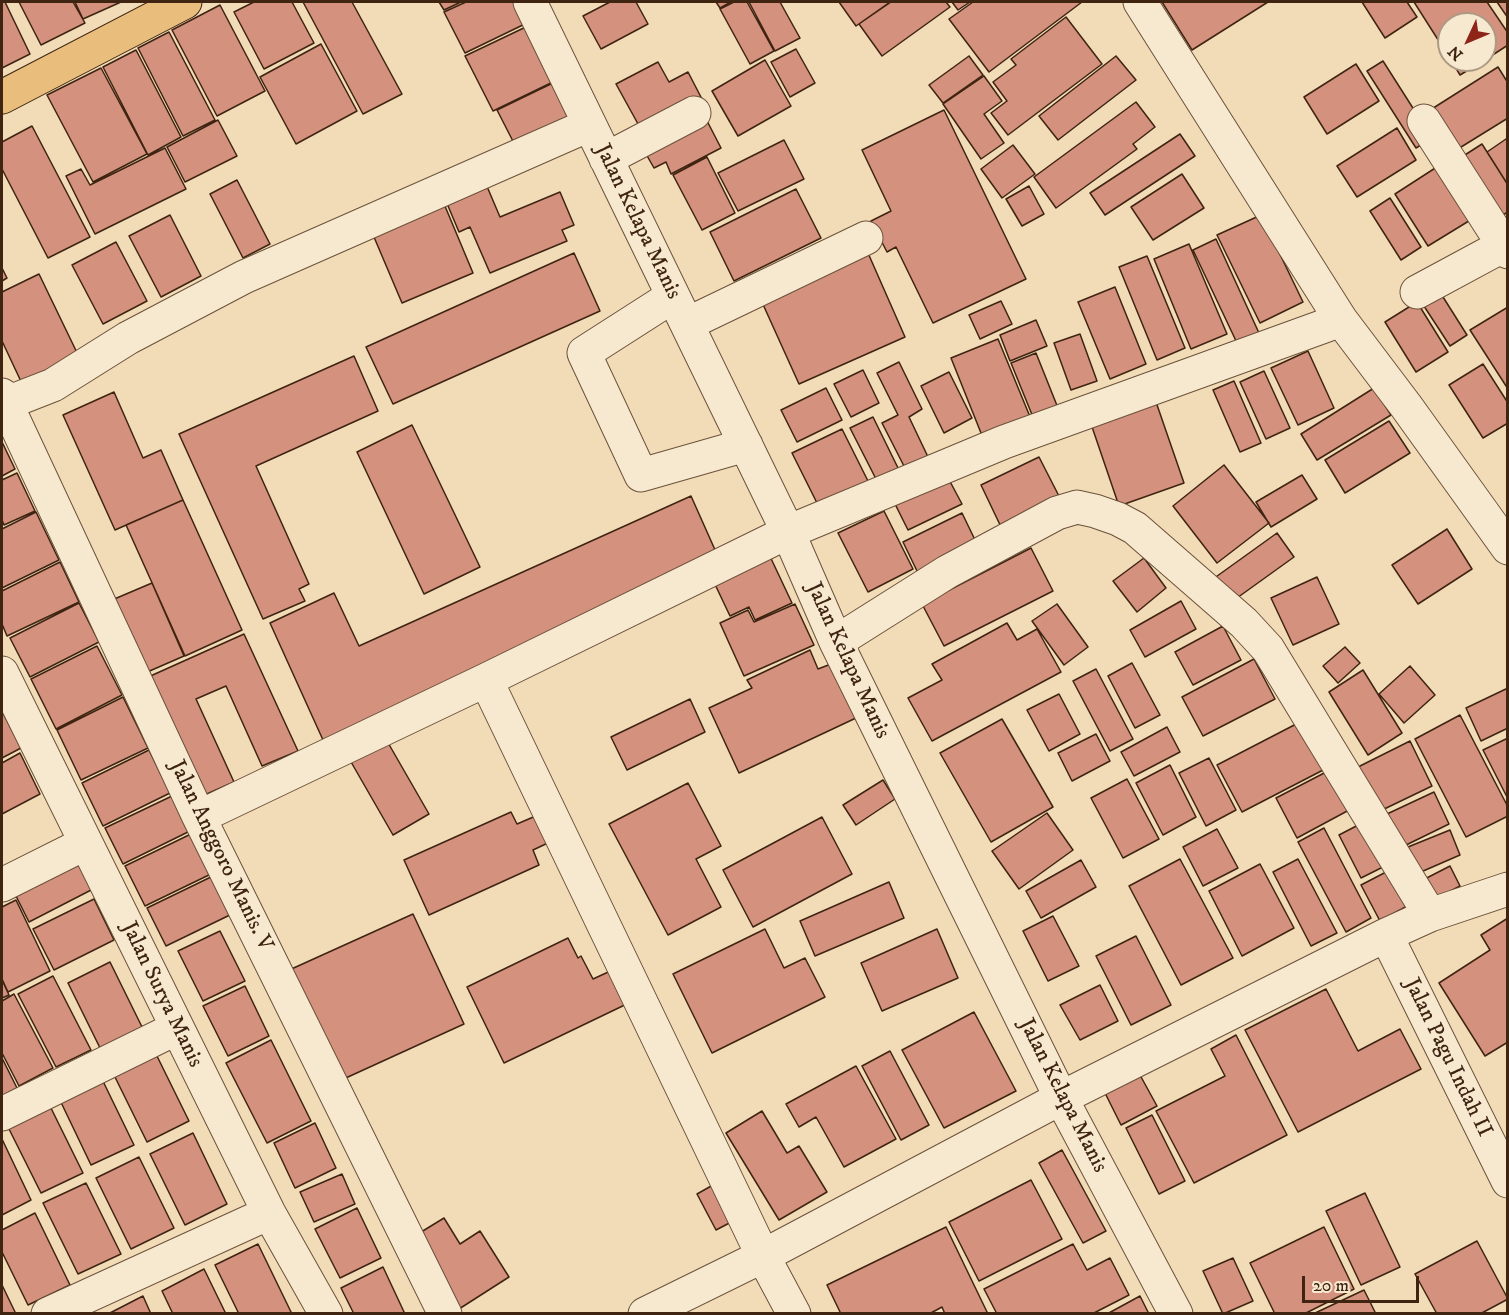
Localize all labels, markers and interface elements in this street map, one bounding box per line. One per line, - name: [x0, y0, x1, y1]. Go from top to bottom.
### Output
- north arrow: [1437, 12, 1497, 72]
- text: N: [1444, 41, 1467, 65]
- street label: Jalan Kelapa Manis: [588, 140, 686, 304]
- street label: Jalan Kelapa Manis: [799, 579, 895, 743]
- street label: Jalan Anggoro Manis. V: [162, 756, 278, 956]
- street label: Jalan Surya Manis: [114, 918, 208, 1072]
- street label: Jalan Pagu Indah II: [1397, 974, 1497, 1142]
- street label: Jalan Kelapa Manis: [1012, 1015, 1112, 1177]
- scale bar: [1305, 1264, 1422, 1302]
- text: 20 m: [1313, 1275, 1349, 1297]

